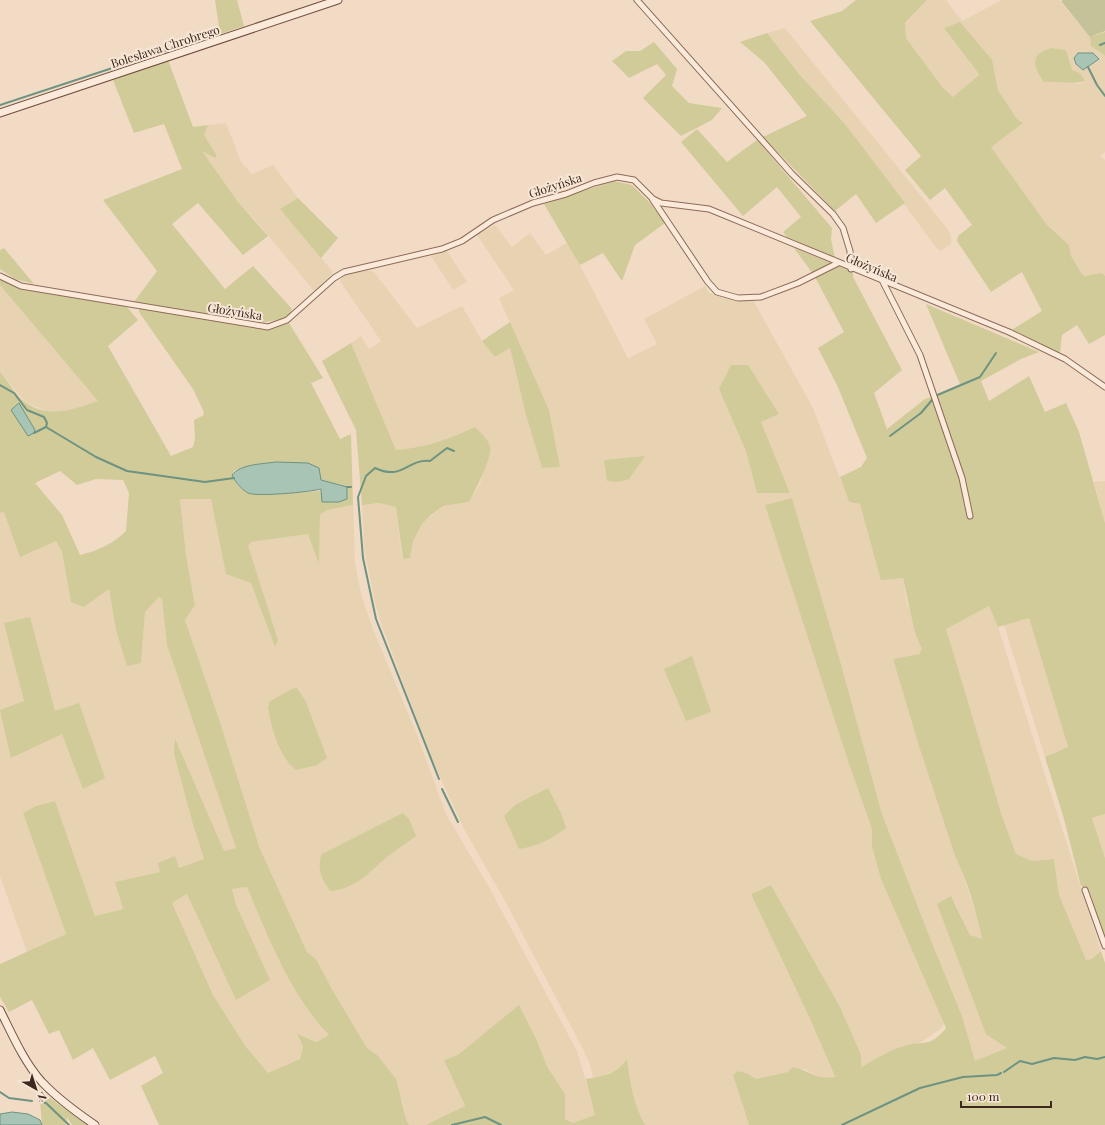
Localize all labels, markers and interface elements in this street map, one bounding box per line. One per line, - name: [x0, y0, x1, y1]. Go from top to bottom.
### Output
- street label: Bolesława Chrobrego: [108, 21, 222, 71]
- street label: Głożyńska: [526, 169, 584, 201]
- street label: Głożyńska: [844, 249, 900, 285]
- street label: Głożyńska: [207, 299, 263, 323]
- north arrow: [16, 1069, 56, 1109]
- scale bar: [961, 1083, 1051, 1109]
- text: 100 m: [967, 1088, 1000, 1104]
- text: N: [35, 1089, 50, 1106]

